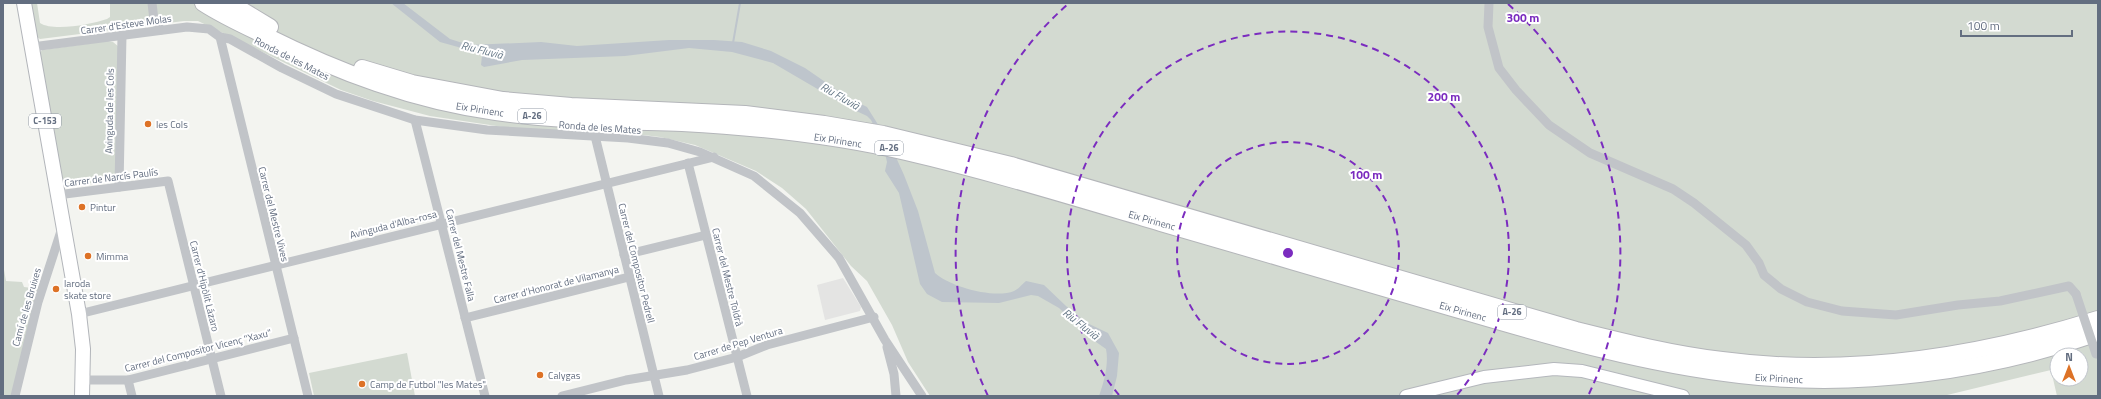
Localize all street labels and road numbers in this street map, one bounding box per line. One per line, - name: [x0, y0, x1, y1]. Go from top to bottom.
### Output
- street label: Carrer d'Esteve Molas: [80, 11, 173, 38]
- street label: Ronda de les Mates: [252, 33, 332, 84]
- street label: Avinguda de les Cols: [101, 68, 118, 154]
- street label: Eix Pirinenc: [455, 98, 505, 121]
- road number: A-26: [518, 109, 546, 123]
- road number: C-153: [29, 114, 61, 128]
- street label: Ronda de les Mates: [558, 117, 642, 138]
- street label: Eix Pirinenc: [813, 129, 863, 152]
- road number: A-26: [875, 141, 903, 155]
- street label: Carrer de Narcís Paulís: [63, 164, 159, 191]
- street label: Carrer del Mestre Vives: [254, 165, 293, 264]
- street label: Carrer del Compositor Pedrell: [614, 202, 659, 325]
- street label: Avinguda d'Alba-rosa: [348, 206, 438, 243]
- street label: Carrer del Mestre Falla: [442, 207, 479, 303]
- street label: Eix Pirinenc: [1127, 207, 1177, 234]
- street label: Carrer del Mestre Toldrà: [708, 226, 747, 328]
- street label: Carrer d'Hipòlit Lázaro: [186, 239, 223, 333]
- street label: Carrer d'Honorat de Vilamanya: [492, 262, 620, 307]
- street label: Camí de les Bruixes: [8, 266, 45, 348]
- street label: Eix Pirinenc: [1438, 298, 1488, 325]
- road number: A-26: [1498, 305, 1526, 319]
- street label: Carrer de Pep Ventura: [692, 323, 784, 364]
- street label: Carrer del Compositor Vicenç "Xaxu": [123, 325, 273, 376]
- street label: Eix Pirinenc: [1754, 370, 1804, 387]

